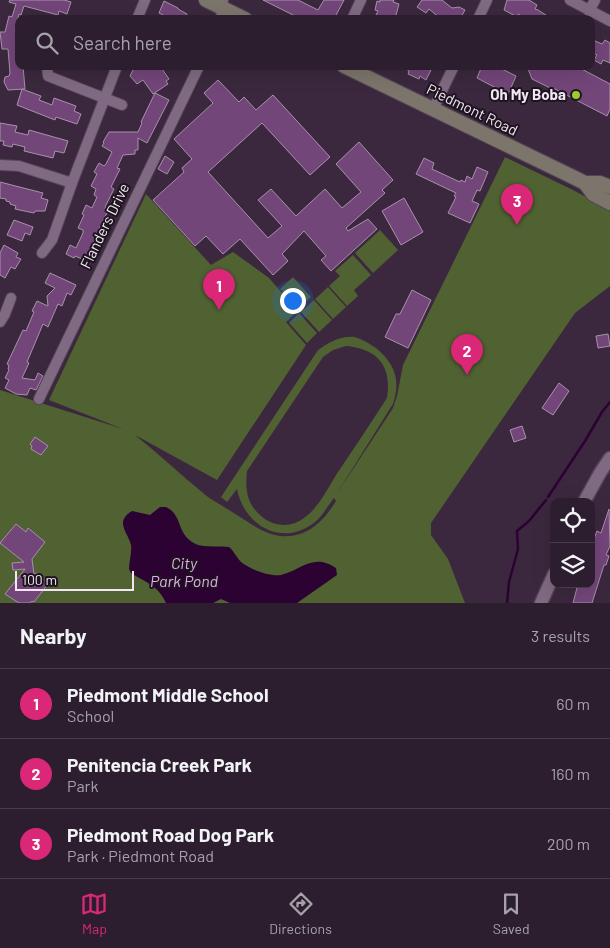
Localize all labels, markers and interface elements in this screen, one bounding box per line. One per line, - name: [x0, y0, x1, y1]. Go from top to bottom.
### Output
- search box: [15, 15, 595, 70]
- icon: search: [33, 29, 61, 57]
- text: Search here: [73, 31, 172, 54]
- street label: Piedmont Road: [424, 79, 521, 139]
- place label: Oh My Boba: [490, 85, 566, 103]
- marker: Oh My Boba: [570, 89, 582, 101]
- street label: Flanders Drive: [76, 180, 133, 271]
- pin: 3: [501, 184, 533, 225]
- pin: 1: [203, 269, 235, 310]
- your location: [280, 288, 306, 314]
- pin: 2: [451, 334, 483, 375]
- map controls: [550, 498, 595, 588]
- button: locate: [550, 498, 595, 543]
- button: layers: [550, 543, 595, 588]
- water label: City Park Pond: [150, 553, 219, 590]
- scale bar: [15, 568, 134, 591]
- text: 100 m: [22, 571, 57, 588]
- text: Nearby: [20, 623, 86, 648]
- text: 3 results: [531, 626, 590, 645]
- text: Piedmont Middle School: [67, 683, 269, 706]
- text: 1: [33, 694, 39, 713]
- text: 60 m: [556, 694, 590, 713]
- text: School: [67, 706, 114, 725]
- text: Penitencia Creek Park: [67, 753, 252, 776]
- text: 2: [32, 764, 40, 783]
- text: 160 m: [551, 764, 590, 783]
- text: Park: [67, 776, 98, 795]
- text: Piedmont Road Dog Park: [67, 823, 274, 846]
- text: 3: [32, 834, 40, 853]
- text: 200 m: [547, 834, 590, 853]
- text: Park · Piedmont Road: [67, 846, 214, 865]
- tab: Map: [80, 890, 108, 937]
- tab: Directions: [269, 890, 332, 937]
- tab: Saved: [493, 890, 530, 937]

